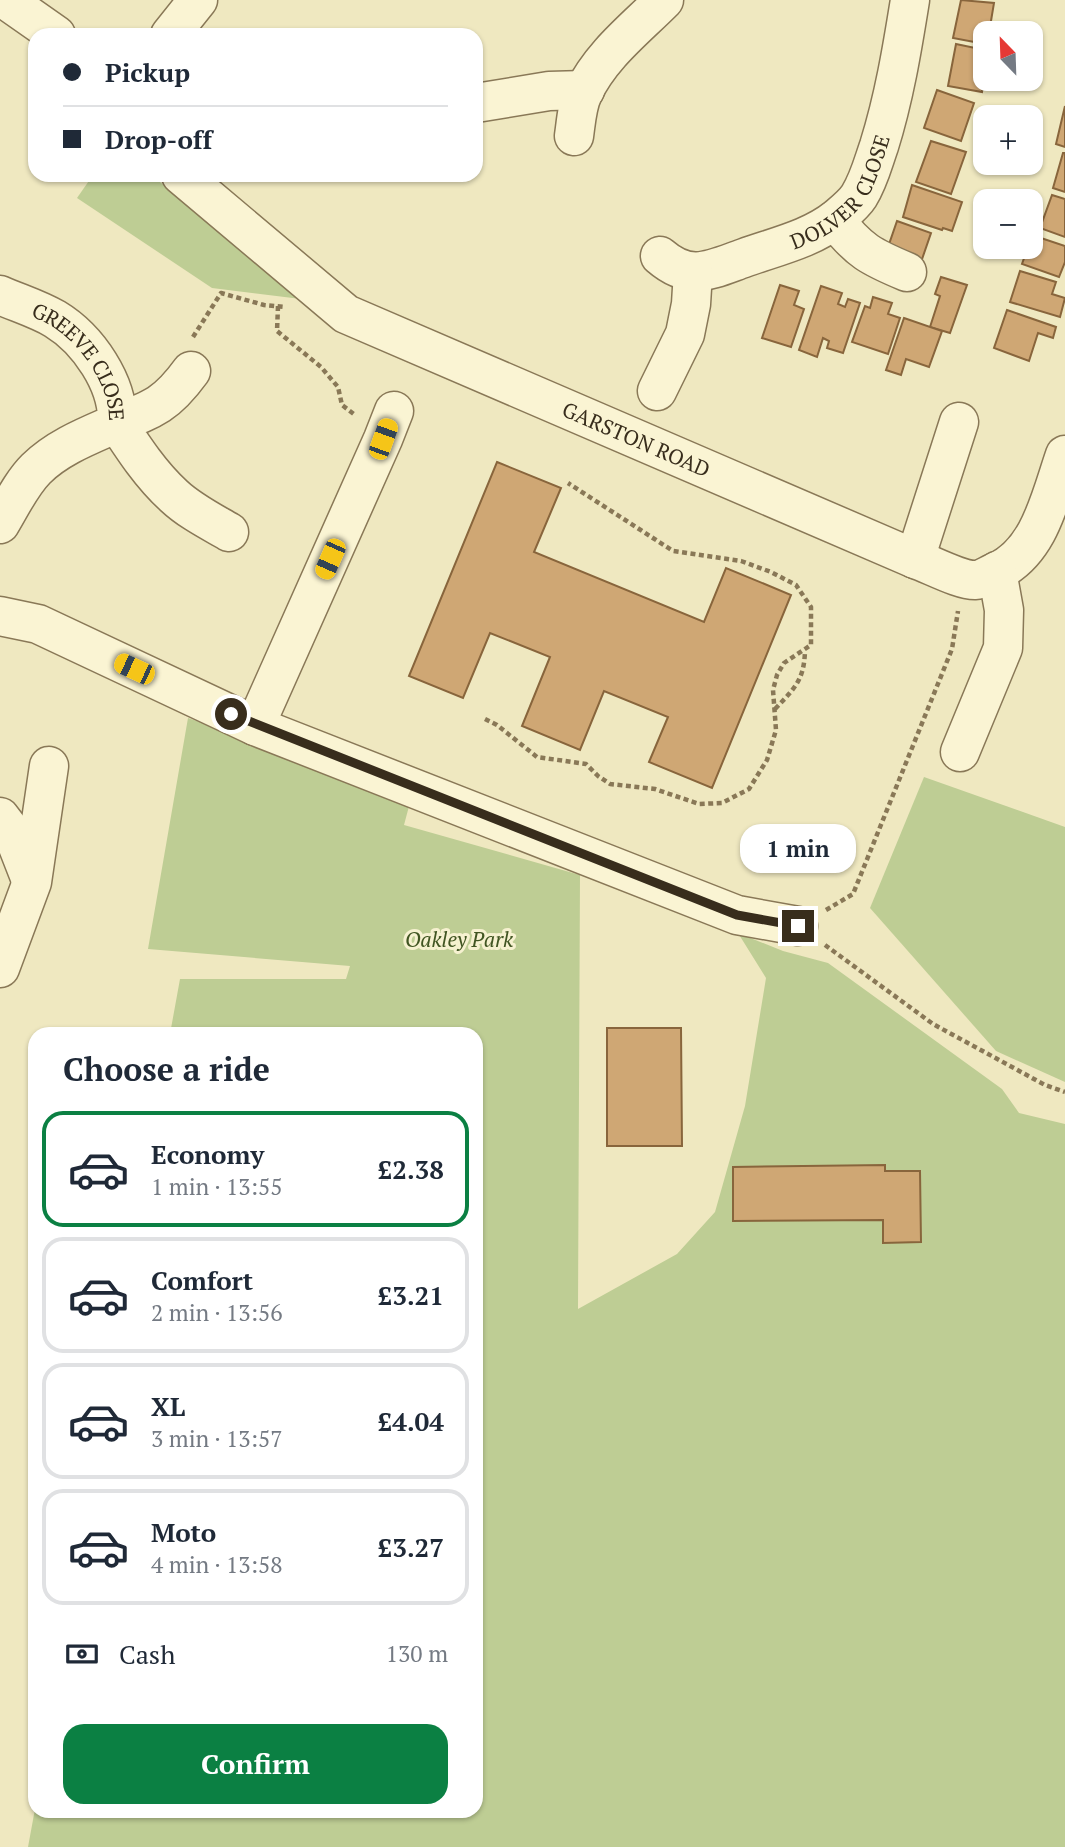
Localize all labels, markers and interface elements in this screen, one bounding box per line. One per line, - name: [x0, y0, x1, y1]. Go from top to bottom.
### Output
- north arrow: [973, 21, 1043, 91]
- map controls: [973, 21, 1043, 259]
- text: Pickup: [105, 55, 190, 89]
- button: +: [973, 105, 1043, 175]
- text: Drop-off: [105, 122, 212, 156]
- street label: DOLVER CLOSE: [786, 131, 896, 255]
- button: −: [973, 189, 1043, 259]
- street label: GREEVE CLOSE: [28, 296, 131, 422]
- street label: GARSTON ROAD: [558, 395, 715, 483]
- car: [366, 416, 401, 462]
- car: [312, 536, 349, 582]
- car: [111, 651, 158, 687]
- route start: [215, 698, 247, 730]
- callout: 1 min: [740, 824, 856, 874]
- text: 1 min: [767, 833, 829, 864]
- route end: [782, 910, 814, 942]
- park label: Oakley Park: [405, 925, 514, 953]
- text: Choose a ride: [63, 1048, 270, 1090]
- text: Economy: [151, 1137, 264, 1171]
- icon: car: [67, 1138, 130, 1201]
- text: £2.38: [378, 1152, 444, 1186]
- text: 1 min · 13:55: [151, 1171, 283, 1202]
- text: Comfort: [151, 1263, 253, 1297]
- icon: car: [67, 1264, 130, 1327]
- text: £3.21: [378, 1278, 444, 1312]
- text: 2 min · 13:56: [151, 1297, 283, 1328]
- text: XL: [151, 1389, 185, 1423]
- icon: car: [67, 1390, 130, 1453]
- text: £4.04: [378, 1404, 444, 1438]
- text: 3 min · 13:57: [151, 1423, 283, 1454]
- text: Moto: [151, 1515, 216, 1549]
- icon: car: [67, 1516, 130, 1579]
- text: £3.27: [378, 1530, 444, 1564]
- text: 4 min · 13:58: [151, 1549, 283, 1580]
- icon: cash: [63, 1635, 101, 1673]
- text: Cash: [119, 1637, 175, 1671]
- text: 130 m: [386, 1638, 448, 1669]
- button: Confirm: [63, 1724, 448, 1804]

